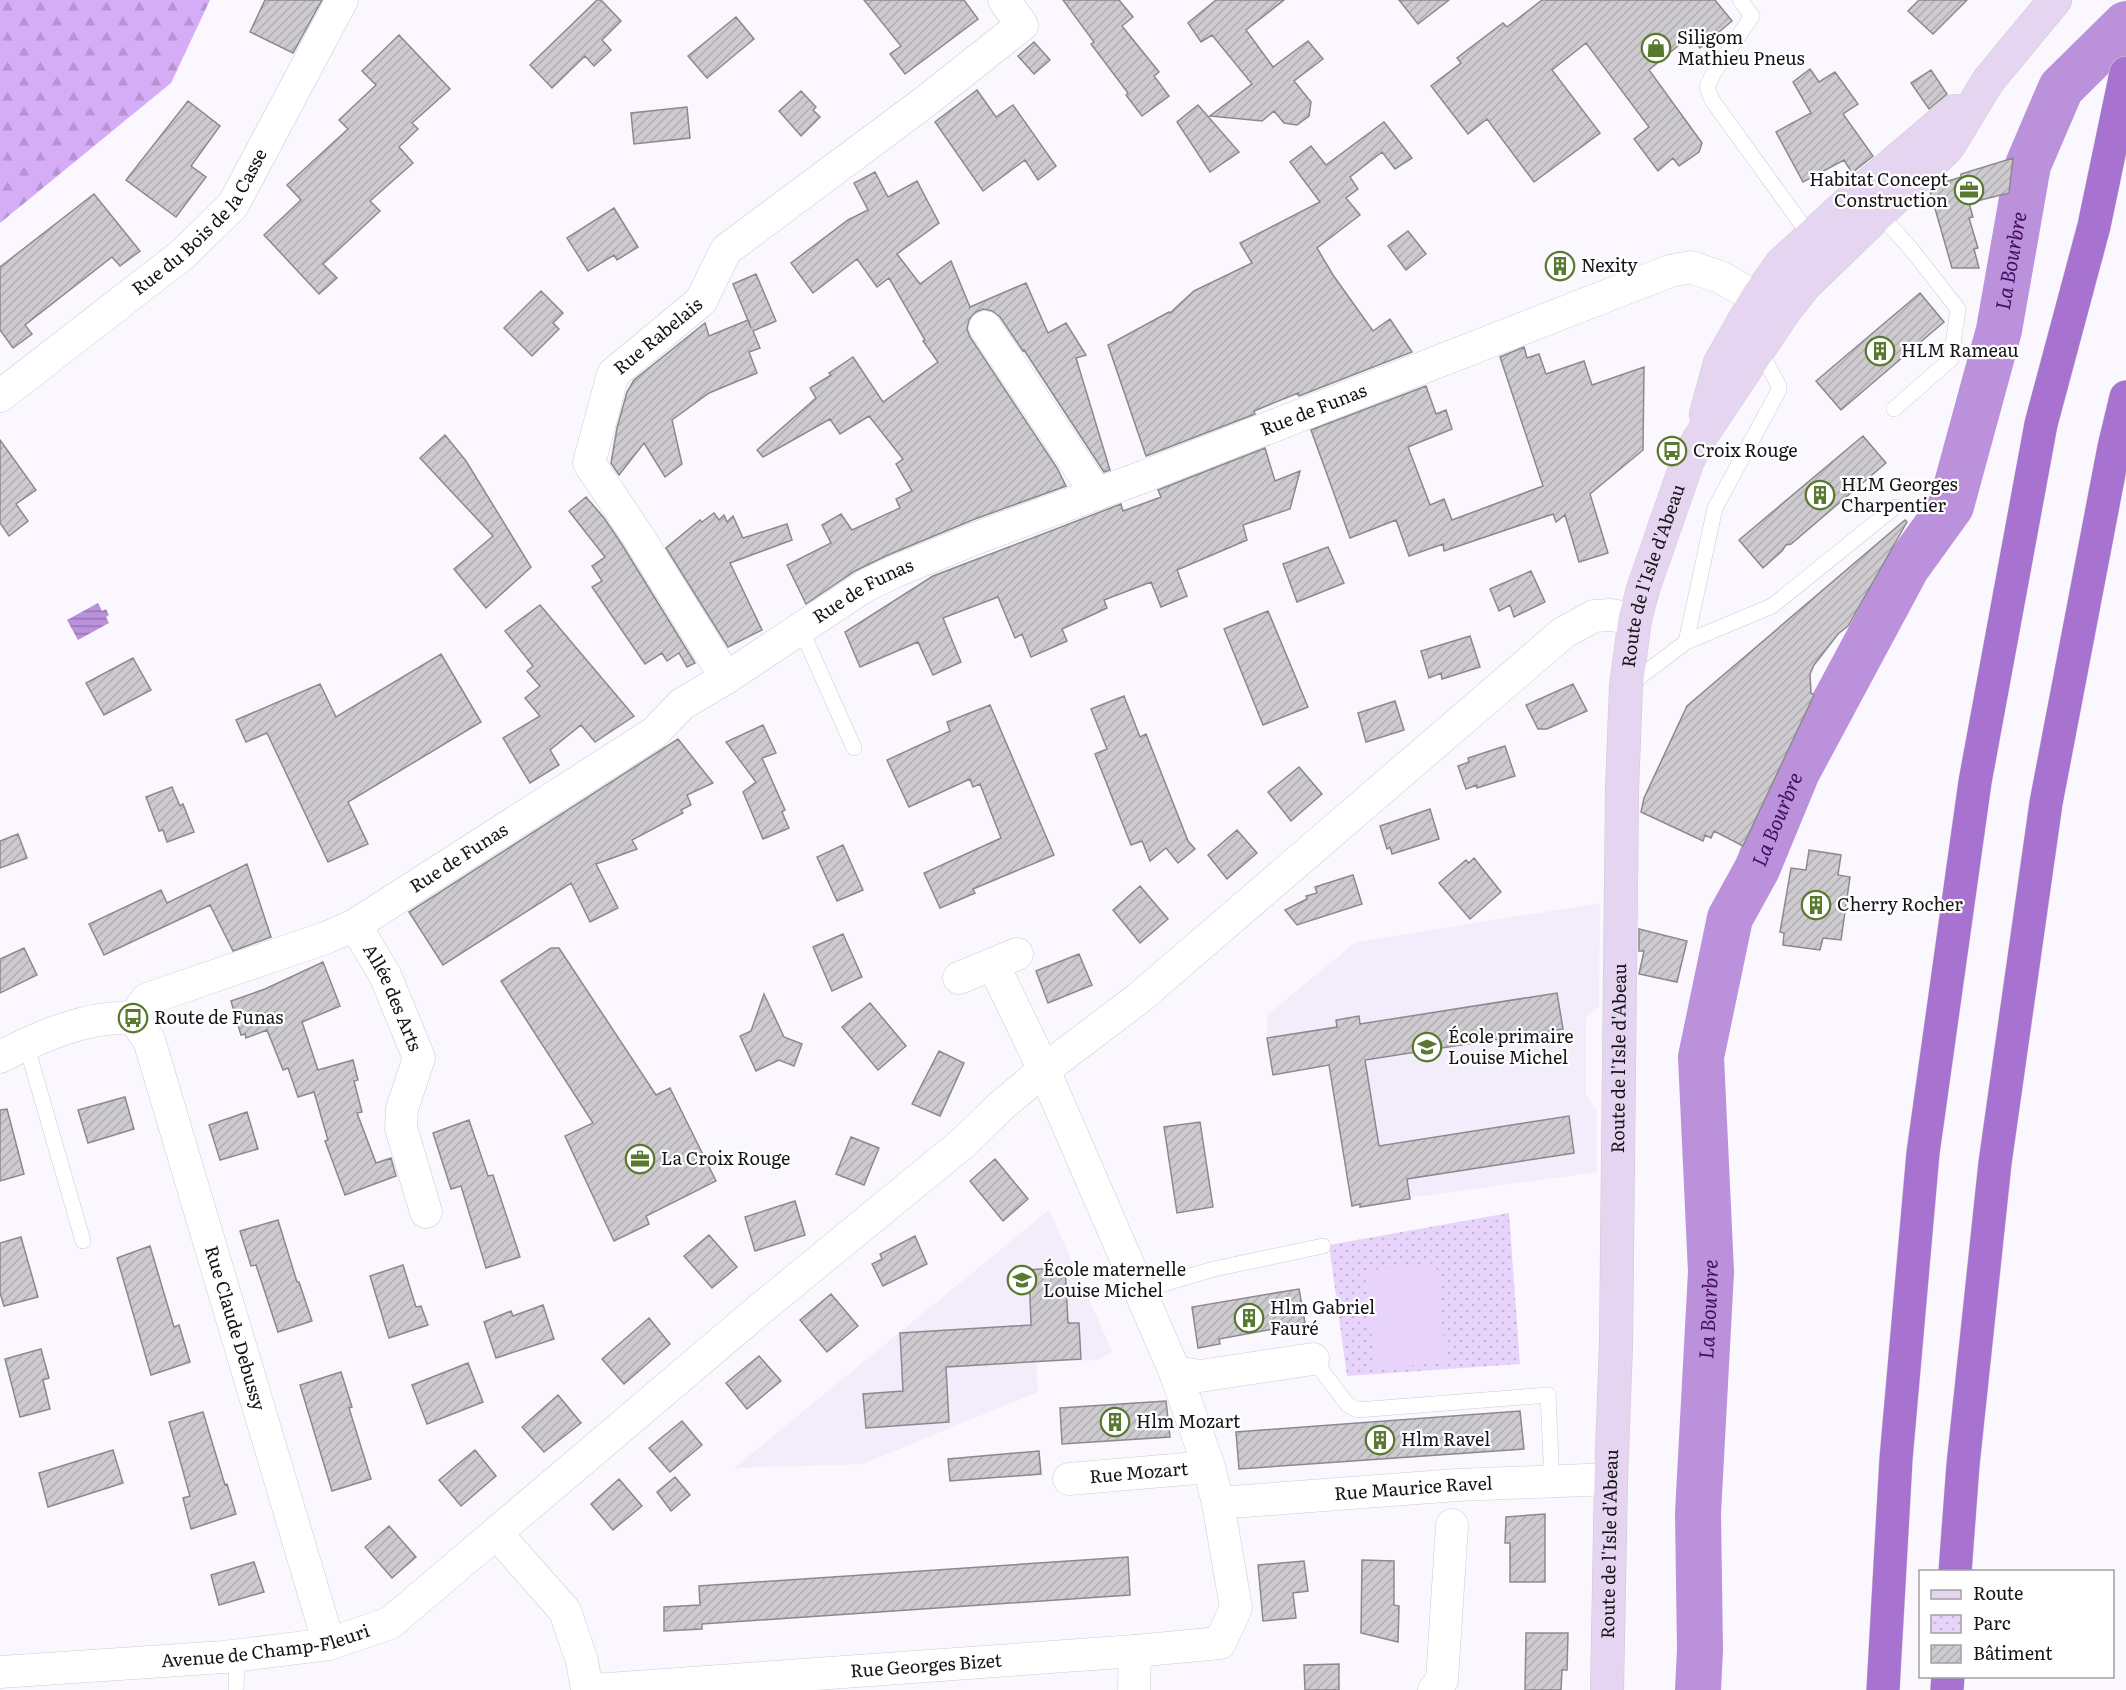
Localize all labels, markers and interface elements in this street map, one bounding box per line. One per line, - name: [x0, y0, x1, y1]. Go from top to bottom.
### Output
- place label: Siligom Mathieu Pneus: [1677, 23, 1805, 71]
- shop icon: Siligom Mathieu Pneus: [1640, 32, 1672, 64]
- street label: Rue du Bois de la Casse: [125, 143, 273, 301]
- place label: Habitat Concept Construction: [1809, 165, 1949, 213]
- office icon: Habitat Concept Construction: [1953, 174, 1985, 206]
- water label: La Bourbre: [1986, 209, 2033, 312]
- building icon: Nexity: [1544, 250, 1576, 282]
- place label: Nexity: [1581, 251, 1638, 278]
- street label: Rue Rabelais: [607, 290, 708, 380]
- building icon: HLM Rameau: [1864, 335, 1896, 367]
- place label: HLM Rameau: [1901, 336, 2019, 363]
- street label: Rue de Funas: [1256, 376, 1370, 442]
- bus stop icon: Croix Rouge: [1656, 435, 1688, 467]
- place label: Croix Rouge: [1693, 436, 1798, 463]
- place label: HLM Georges Charpentier: [1841, 470, 1958, 518]
- building icon: HLM Georges Charpentier: [1804, 479, 1836, 511]
- street label: Route de l'Isle d'Abeau: [1614, 480, 1691, 669]
- street label: Rue de Funas: [807, 550, 917, 629]
- water label: La Bourbre: [1743, 767, 1808, 871]
- street label: Rue de Funas: [404, 815, 513, 899]
- building icon: Cherry Rocher: [1800, 889, 1832, 921]
- place label: Cherry Rocher: [1837, 890, 1963, 917]
- street label: Allée des Arts: [357, 938, 430, 1055]
- street label: Route de l'Isle d'Abeau: [1603, 963, 1632, 1153]
- bus stop icon: Route de Funas: [117, 1002, 149, 1034]
- place label: Route de Funas: [154, 1003, 283, 1030]
- place label: École primaire Louise Michel: [1448, 1022, 1574, 1070]
- school or university icon: École primaire Louise Michel: [1411, 1031, 1443, 1063]
- office icon: La Croix Rouge: [624, 1143, 656, 1175]
- place label: La Croix Rouge: [661, 1144, 790, 1171]
- street label: Rue Claude Debussy: [199, 1242, 274, 1414]
- place label: École maternelle Louise Michel: [1043, 1255, 1186, 1303]
- water label: La Bourbre: [1689, 1259, 1724, 1360]
- school or university icon: École maternelle Louise Michel: [1006, 1264, 1038, 1296]
- place label: Hlm Gabriel Fauré: [1270, 1293, 1375, 1341]
- building icon: Hlm Gabriel Fauré: [1233, 1302, 1265, 1334]
- building icon: Hlm Mozart: [1099, 1406, 1131, 1438]
- place label: Hlm Mozart: [1136, 1407, 1241, 1434]
- building icon: Hlm Ravel: [1364, 1424, 1396, 1456]
- place label: Hlm Ravel: [1401, 1425, 1490, 1452]
- street label: Route de l'Isle d'Abeau: [1593, 1449, 1624, 1639]
- street label: Rue Mozart: [1088, 1454, 1190, 1489]
- street label: Rue Maurice Ravel: [1333, 1469, 1493, 1506]
- legend: [1919, 1570, 2114, 1678]
- text: Route: [1973, 1579, 2023, 1606]
- text: Parc: [1973, 1609, 2011, 1636]
- street label: Avenue de Champ-Fleuri: [160, 1616, 373, 1673]
- text: Bâtiment: [1973, 1639, 2053, 1666]
- street label: Rue Georges Bizet: [849, 1646, 1003, 1683]

